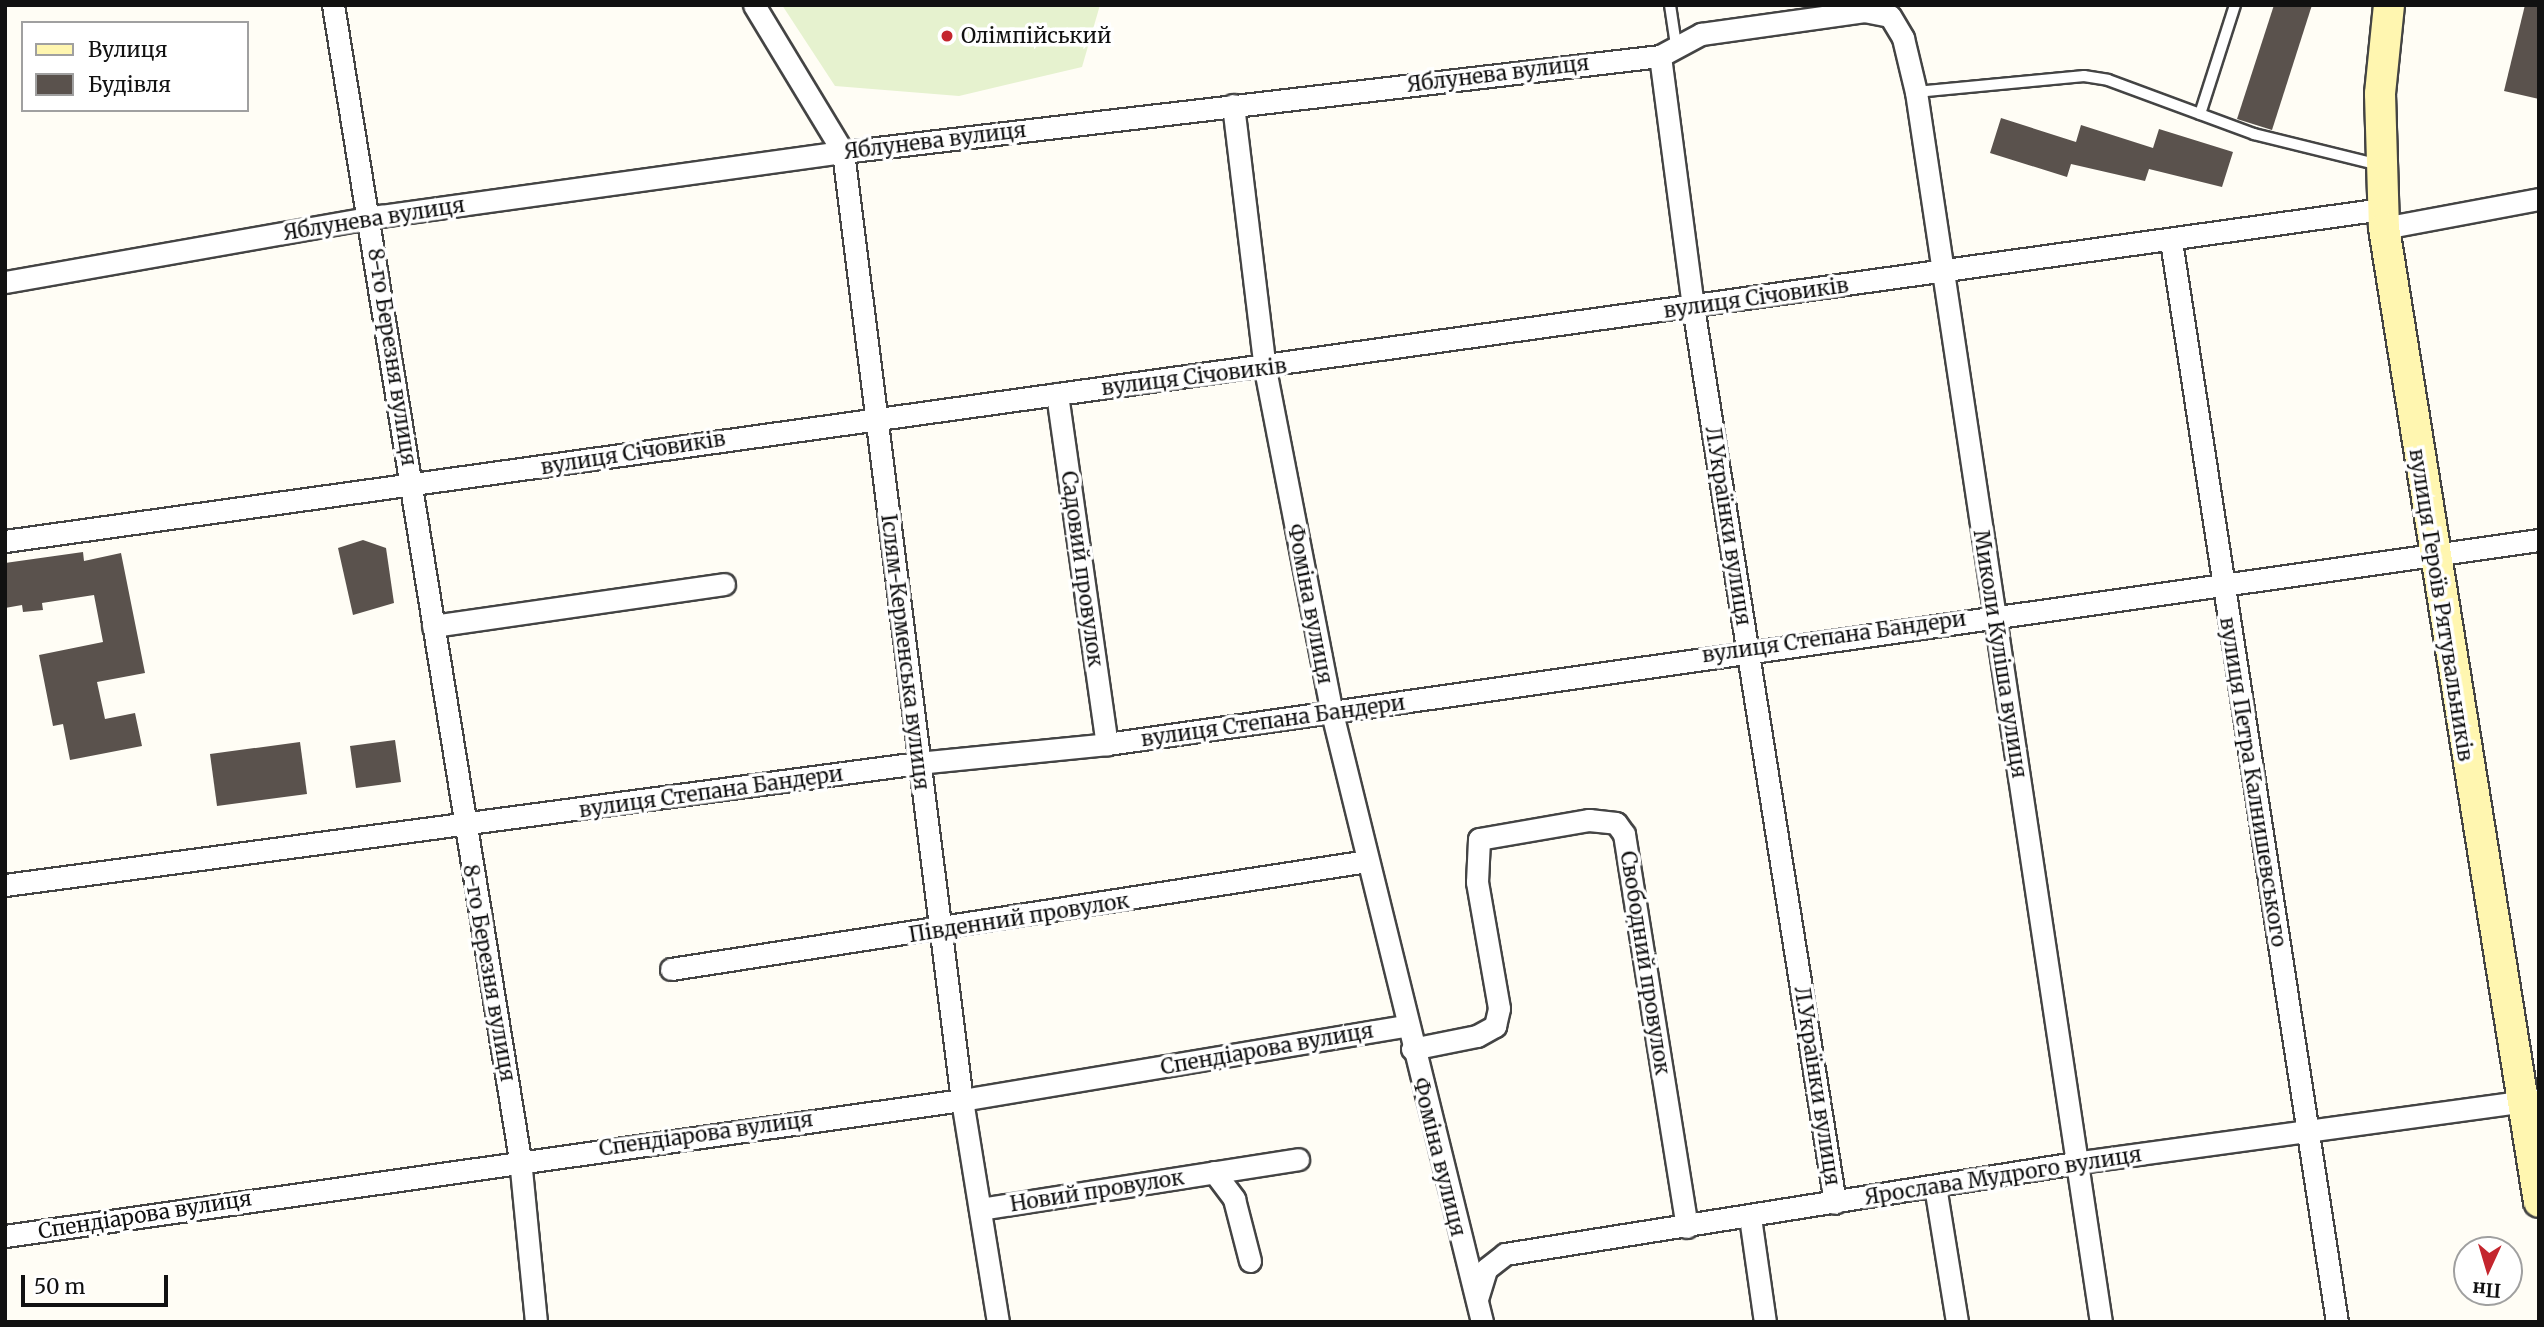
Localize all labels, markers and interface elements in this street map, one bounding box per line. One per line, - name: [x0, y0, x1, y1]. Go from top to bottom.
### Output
- legend: [21, 21, 248, 112]
- place label: Олімпійський: [961, 23, 1111, 49]
- marker: Олімпійський: [939, 28, 955, 44]
- text: Вулиця: [88, 36, 168, 63]
- street label: Яблунева вулиця: [1405, 50, 1591, 98]
- text: Будівля: [88, 71, 171, 98]
- street label: Яблунева вулиця: [842, 117, 1028, 165]
- street label: Яблунева вулиця: [281, 192, 467, 246]
- street label: 8-го Березня вулиця: [362, 246, 422, 468]
- street label: вулиця Січовиків: [1662, 273, 1850, 323]
- street label: вулиця Січовиків: [1100, 353, 1288, 401]
- street label: Л.Українки вулиця: [1700, 425, 1756, 627]
- street label: вулиця Січовиків: [539, 426, 727, 480]
- street label: вулиця Героїв Рятувальників: [2404, 447, 2478, 763]
- street label: Садовий провулок: [1056, 469, 1108, 669]
- street label: Іслям-Керменська вулиця: [876, 513, 934, 791]
- street label: Фоміна вулиця: [1282, 522, 1338, 686]
- street label: Миколи Куліша вулиця: [1968, 528, 2032, 780]
- street label: вулиця Степана Бандери: [1700, 606, 1968, 668]
- street label: вулиця Петра Калнишевського: [2214, 615, 2292, 949]
- street label: вулиця Степана Бандери: [1139, 690, 1407, 752]
- street label: вулиця Степана Бандери: [577, 761, 845, 823]
- street label: Свободний провулок: [1615, 849, 1675, 1077]
- street label: 8-го Березня вулиця: [457, 862, 521, 1084]
- street label: Південний провулок: [907, 888, 1131, 948]
- street label: Л.Українки вулиця: [1789, 985, 1845, 1187]
- street label: Спендіарова вулиця: [1159, 1018, 1375, 1080]
- street label: Фоміна вулиця: [1407, 1075, 1471, 1239]
- street label: Спендіарова вулиця: [597, 1107, 815, 1161]
- street label: Ярослава Мудрого вулиця: [1863, 1142, 2143, 1210]
- street label: Новий провулок: [1008, 1165, 1186, 1217]
- street label: Спендіарова вулиця: [36, 1186, 254, 1244]
- north arrow: [2453, 1236, 2523, 1306]
- scale bar: [24, 1260, 172, 1304]
- text: 50 m: [34, 1273, 85, 1300]
- text: Пн: [2472, 1277, 2502, 1303]

